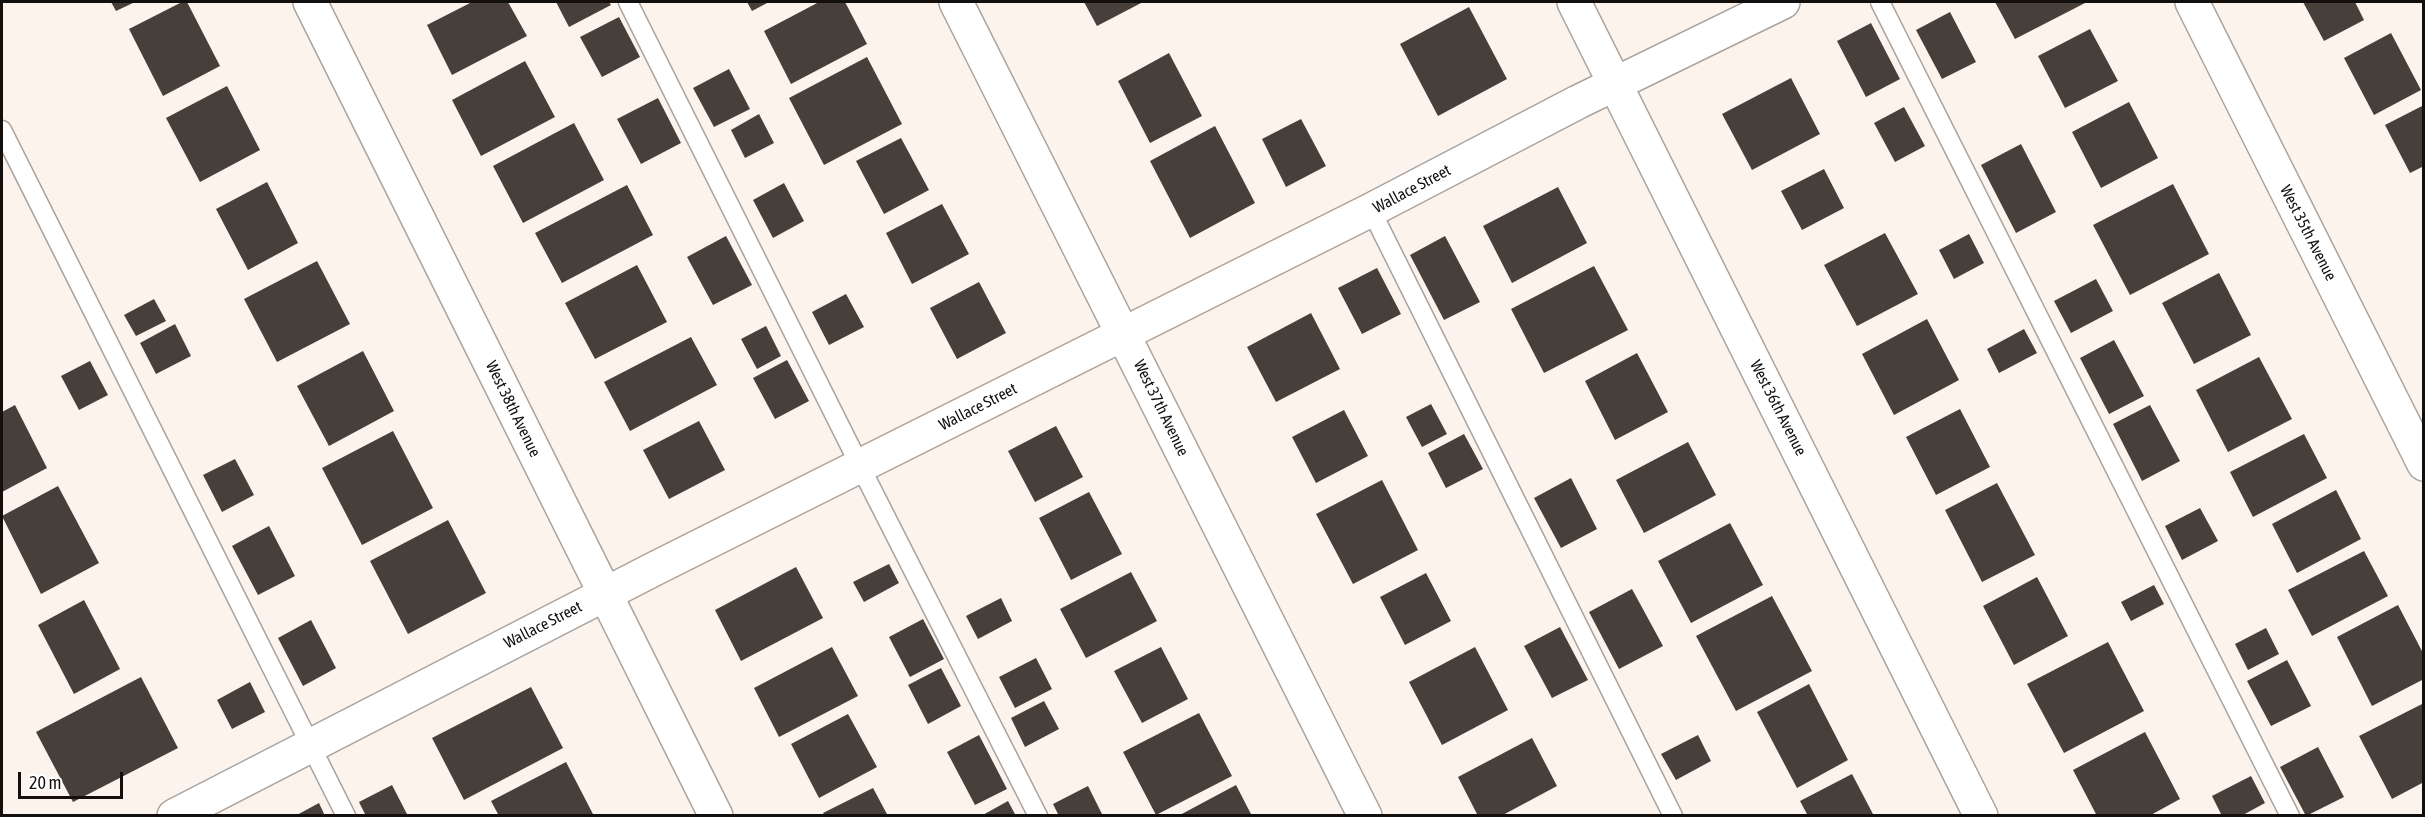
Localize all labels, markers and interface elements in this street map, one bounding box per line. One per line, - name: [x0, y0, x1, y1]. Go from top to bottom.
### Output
- street label: Wallace Street: [1370, 161, 1454, 217]
- street label: West 35th Avenue: [2276, 182, 2340, 284]
- street label: West 37th Avenue: [1129, 357, 1193, 459]
- street label: West 36th Avenue: [1746, 357, 1810, 459]
- street label: West 38th Avenue: [481, 358, 545, 460]
- street label: Wallace Street: [936, 379, 1020, 435]
- street label: Wallace Street: [501, 597, 585, 653]
- scale bar: [21, 760, 126, 798]
- text: 20 m: [29, 772, 61, 793]

